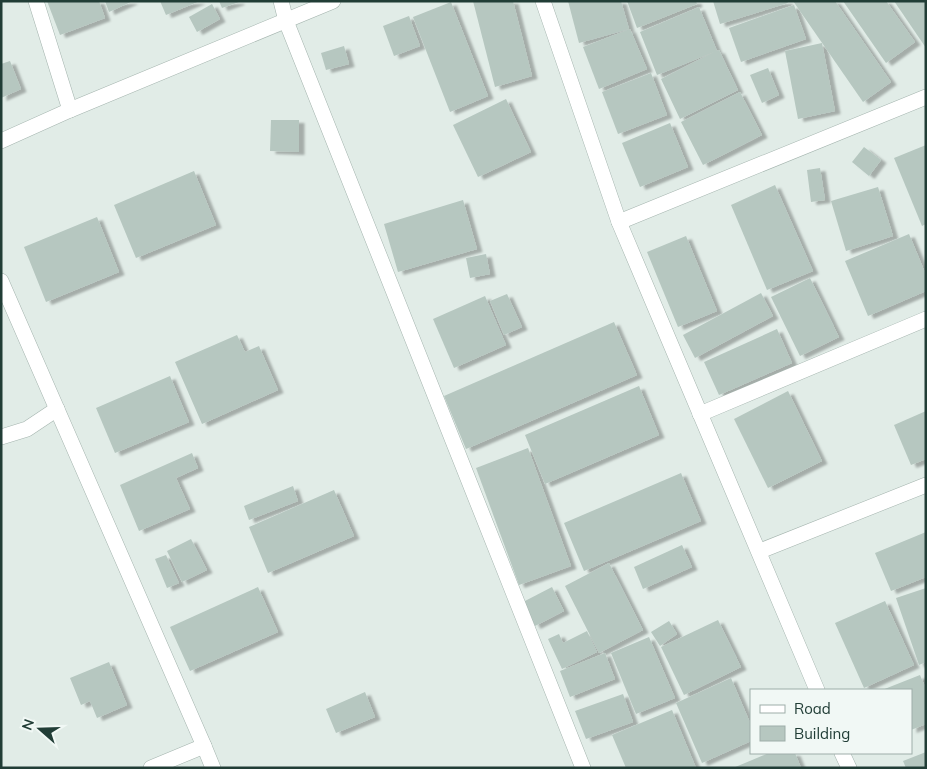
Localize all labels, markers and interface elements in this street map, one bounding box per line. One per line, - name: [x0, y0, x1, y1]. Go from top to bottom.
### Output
- legend: [750, 689, 912, 754]
- text: Road: [794, 699, 831, 718]
- north arrow: [15, 704, 65, 754]
- text: N: [18, 717, 38, 733]
- text: Building: [794, 724, 850, 743]

